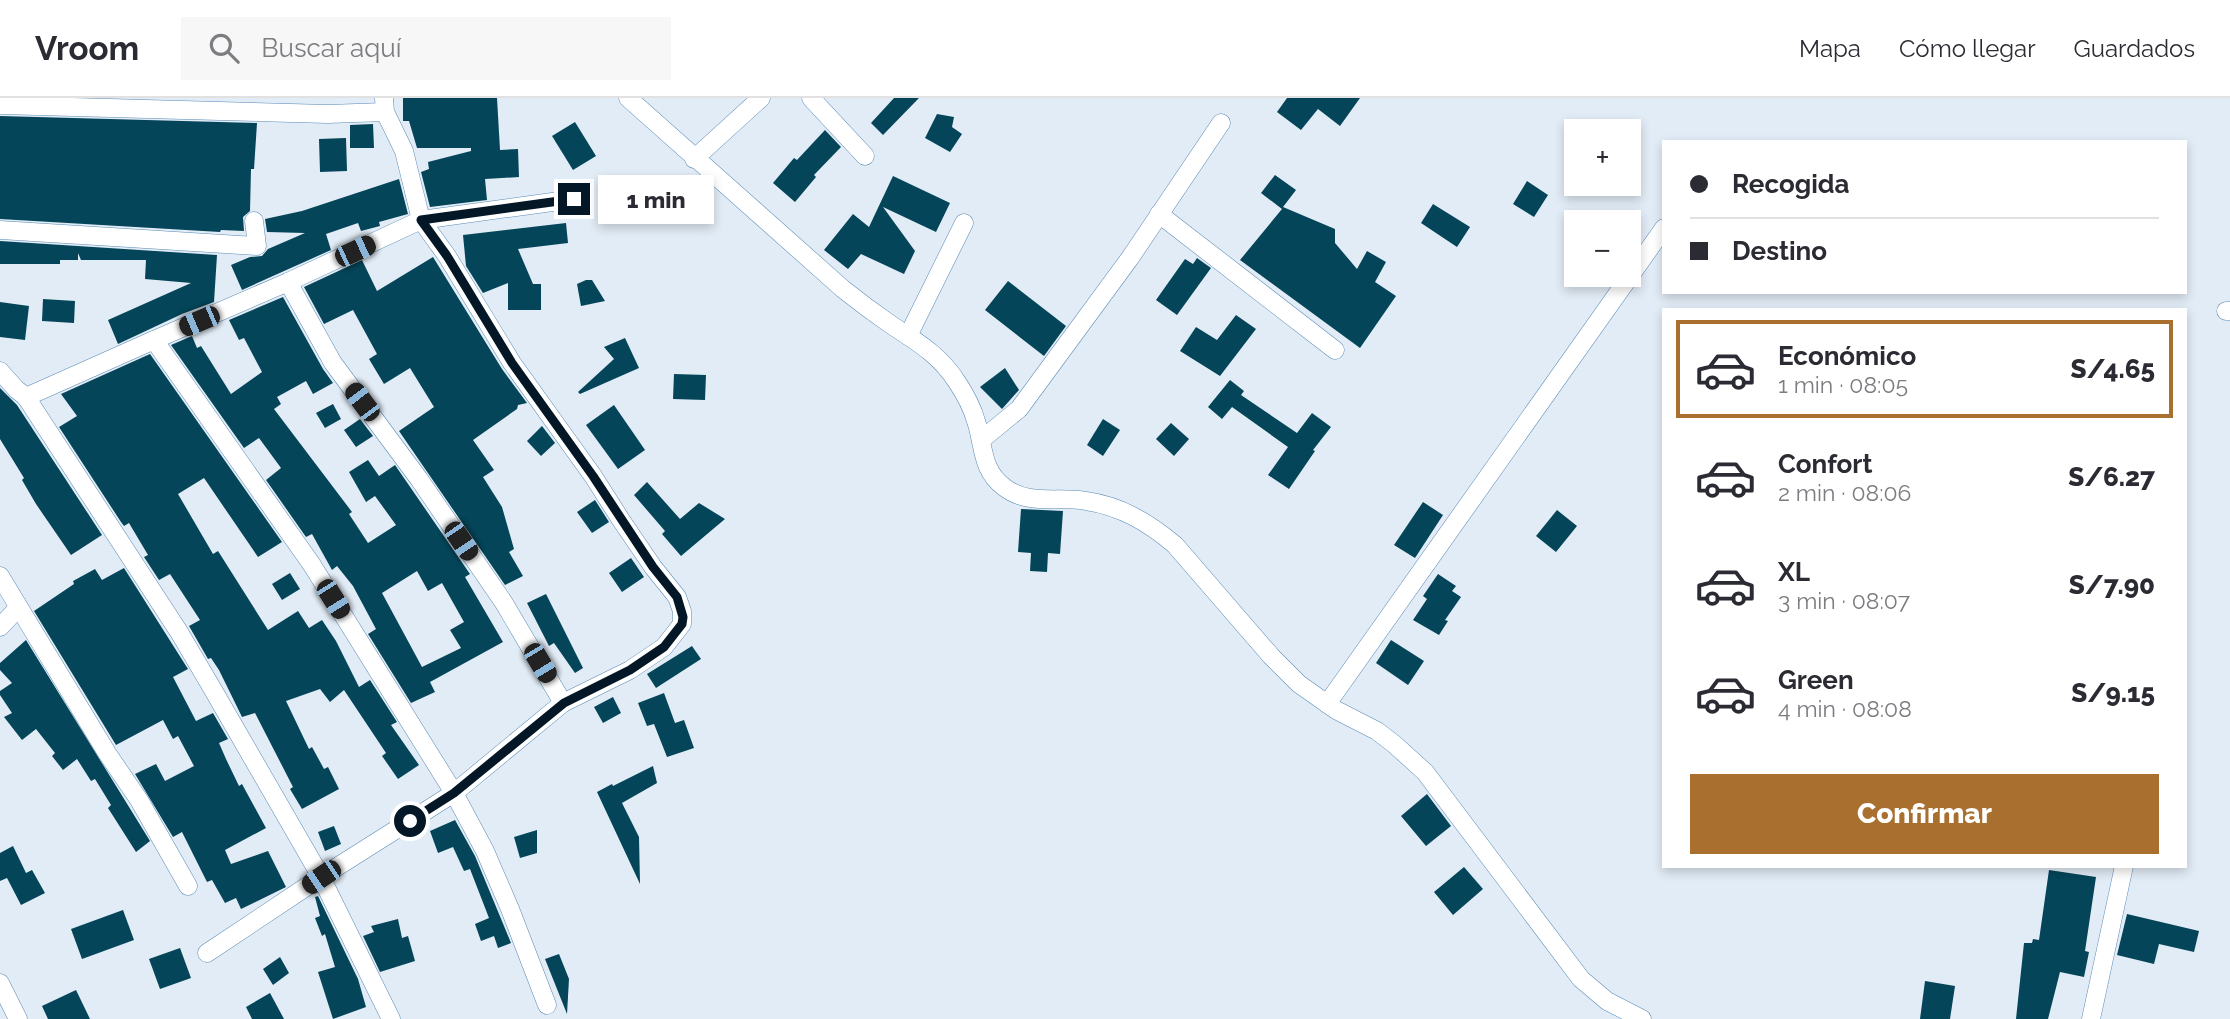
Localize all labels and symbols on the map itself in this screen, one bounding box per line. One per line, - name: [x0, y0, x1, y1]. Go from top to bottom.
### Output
- callout: 1 min: [598, 174, 714, 224]
- route end: [558, 183, 590, 215]
- car: [332, 233, 379, 269]
- car: [176, 303, 223, 339]
- car: [341, 379, 384, 425]
- car: [441, 518, 482, 564]
- car: [313, 576, 354, 622]
- car: [521, 640, 560, 686]
- route start: [394, 805, 426, 837]
- car: [298, 857, 345, 897]

